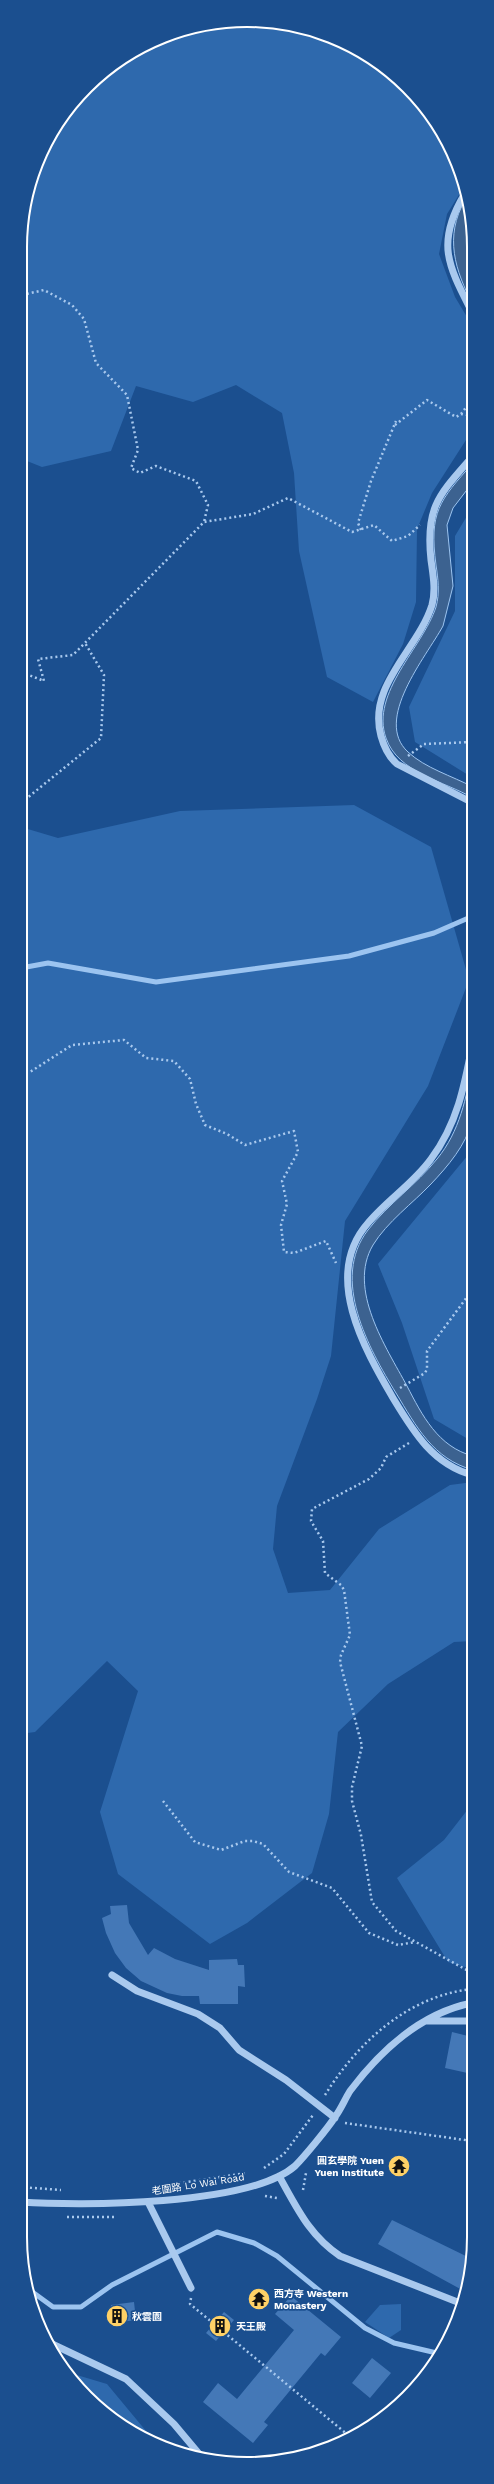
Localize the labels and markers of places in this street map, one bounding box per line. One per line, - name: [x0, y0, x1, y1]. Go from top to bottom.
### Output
- temple icon: 圓玄學院 Yuen Yuen Institute: [386, 2153, 412, 2179]
- place label: 圓玄學院 Yuen Yuen Institute: [314, 2155, 384, 2178]
- temple icon: 西方寺 Western Monastery: [246, 2286, 272, 2312]
- place label: 西方寺 Western Monastery: [274, 2288, 348, 2311]
- building icon: 秋雲園: [104, 2303, 130, 2329]
- place label: 秋雲園: [132, 2311, 162, 2322]
- building icon: 天王殿: [207, 2313, 233, 2339]
- place label: 天王殿: [236, 2321, 266, 2332]

